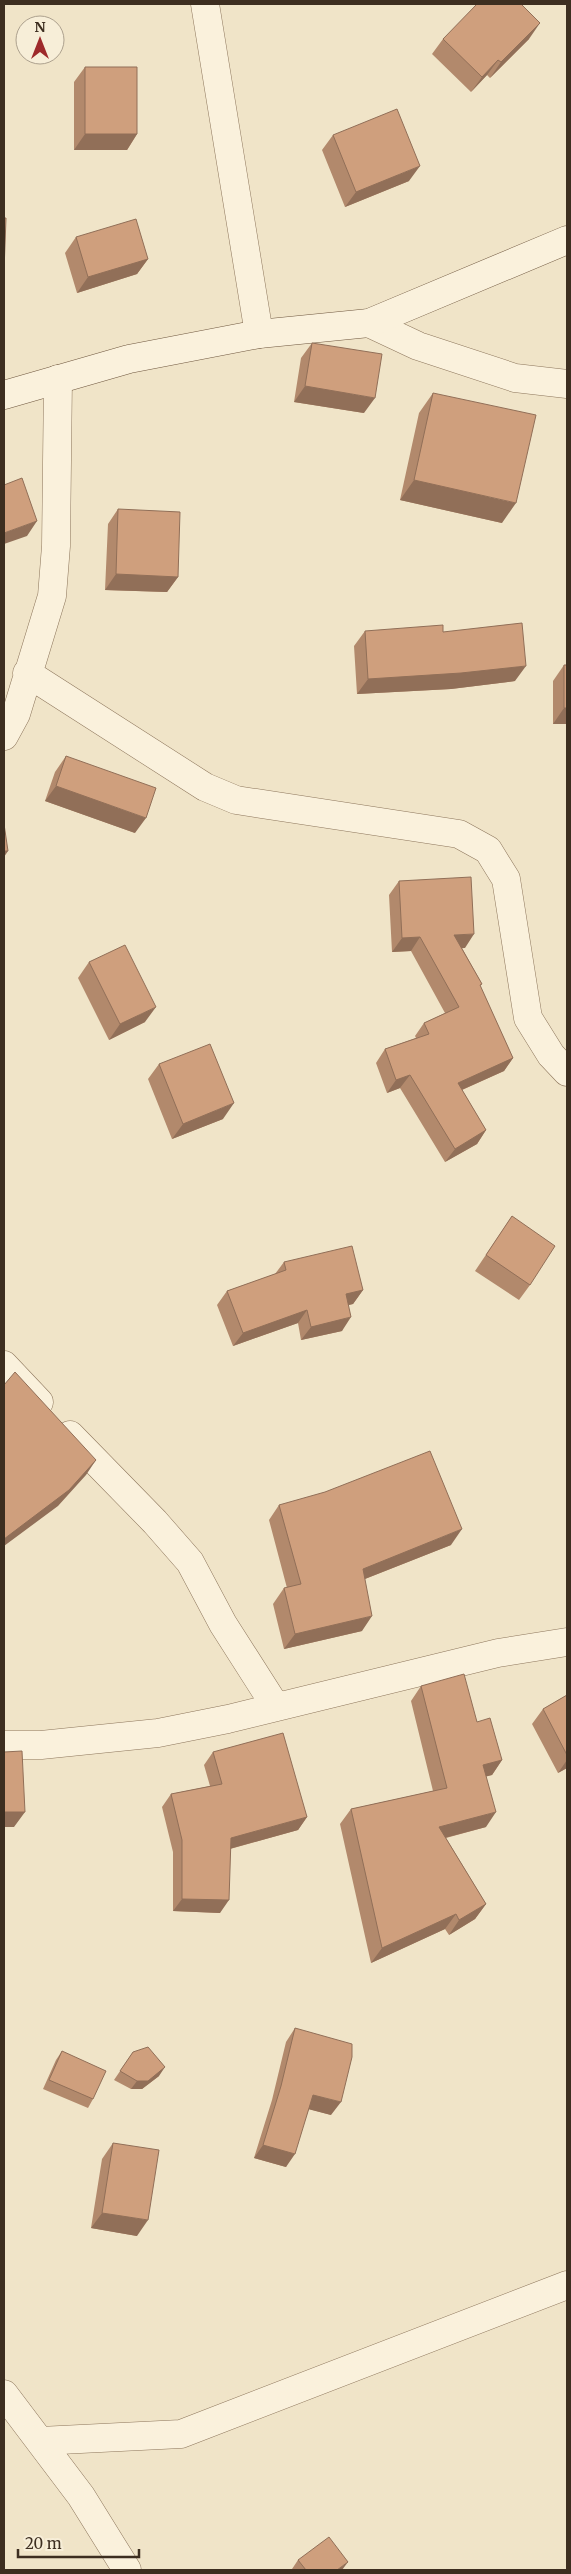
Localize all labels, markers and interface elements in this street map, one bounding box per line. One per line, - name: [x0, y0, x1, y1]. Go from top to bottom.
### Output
- north arrow: [15, 15, 65, 65]
- text: N: [34, 18, 46, 36]
- scale bar: [18, 2526, 139, 2558]
- text: 20 m: [25, 2534, 62, 2553]

